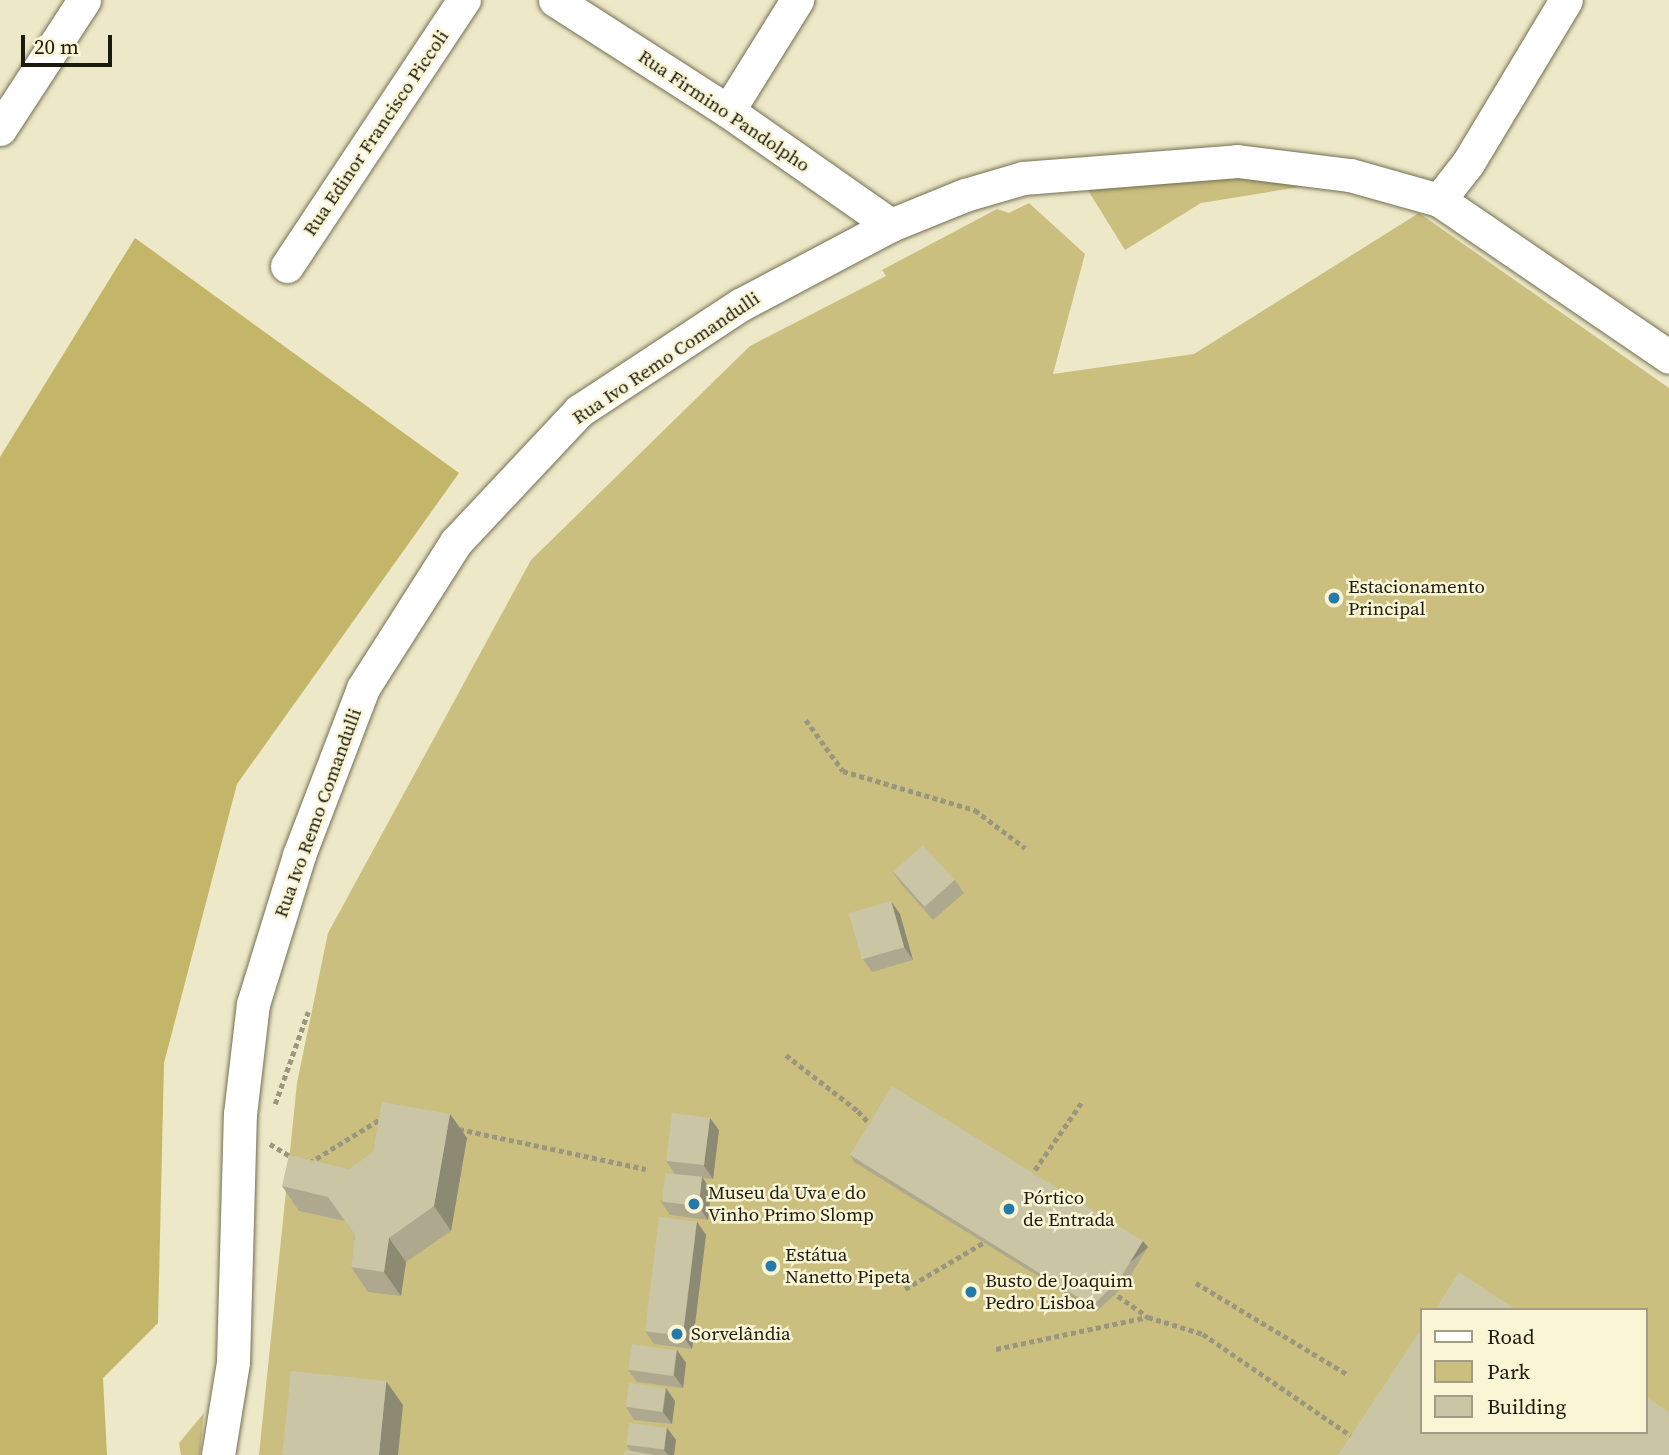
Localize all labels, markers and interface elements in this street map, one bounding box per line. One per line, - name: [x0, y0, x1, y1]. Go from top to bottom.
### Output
- scale bar: [24, 21, 116, 65]
- street label: Rua Edinor Francisco Piccoli: [298, 26, 454, 240]
- text: 20 m: [34, 32, 79, 61]
- street label: Rua Firmino Pandolpho: [634, 45, 814, 177]
- street label: Rua Ivo Remo Comandulli: [568, 287, 764, 429]
- place label: Estacionamento Principal: [1348, 576, 1485, 620]
- marker: Estacionamento Principal: [1326, 590, 1342, 606]
- street label: Rua Ivo Remo Comandulli: [270, 705, 366, 921]
- place label: Museu da Uva e do Vinho Primo Slomp: [708, 1182, 874, 1226]
- place label: Pórtico de Entrada: [1023, 1187, 1115, 1231]
- marker: Museu da Uva e do Vinho Primo Slomp: [686, 1196, 702, 1212]
- marker: Pórtico de Entrada: [1001, 1201, 1017, 1217]
- place label: Estátua Nanetto Pipeta: [785, 1244, 910, 1288]
- marker: Estátua Nanetto Pipeta: [763, 1258, 779, 1274]
- place label: Busto de Joaquim Pedro Lisboa: [985, 1270, 1133, 1314]
- marker: Busto de Joaquim Pedro Lisboa: [963, 1284, 979, 1300]
- legend: [1420, 1308, 1648, 1434]
- text: Road: [1487, 1322, 1535, 1351]
- place label: Sorvelândia: [691, 1323, 791, 1345]
- marker: Sorvelândia: [669, 1326, 685, 1342]
- text: Park: [1487, 1357, 1530, 1386]
- text: Building: [1487, 1392, 1566, 1421]

